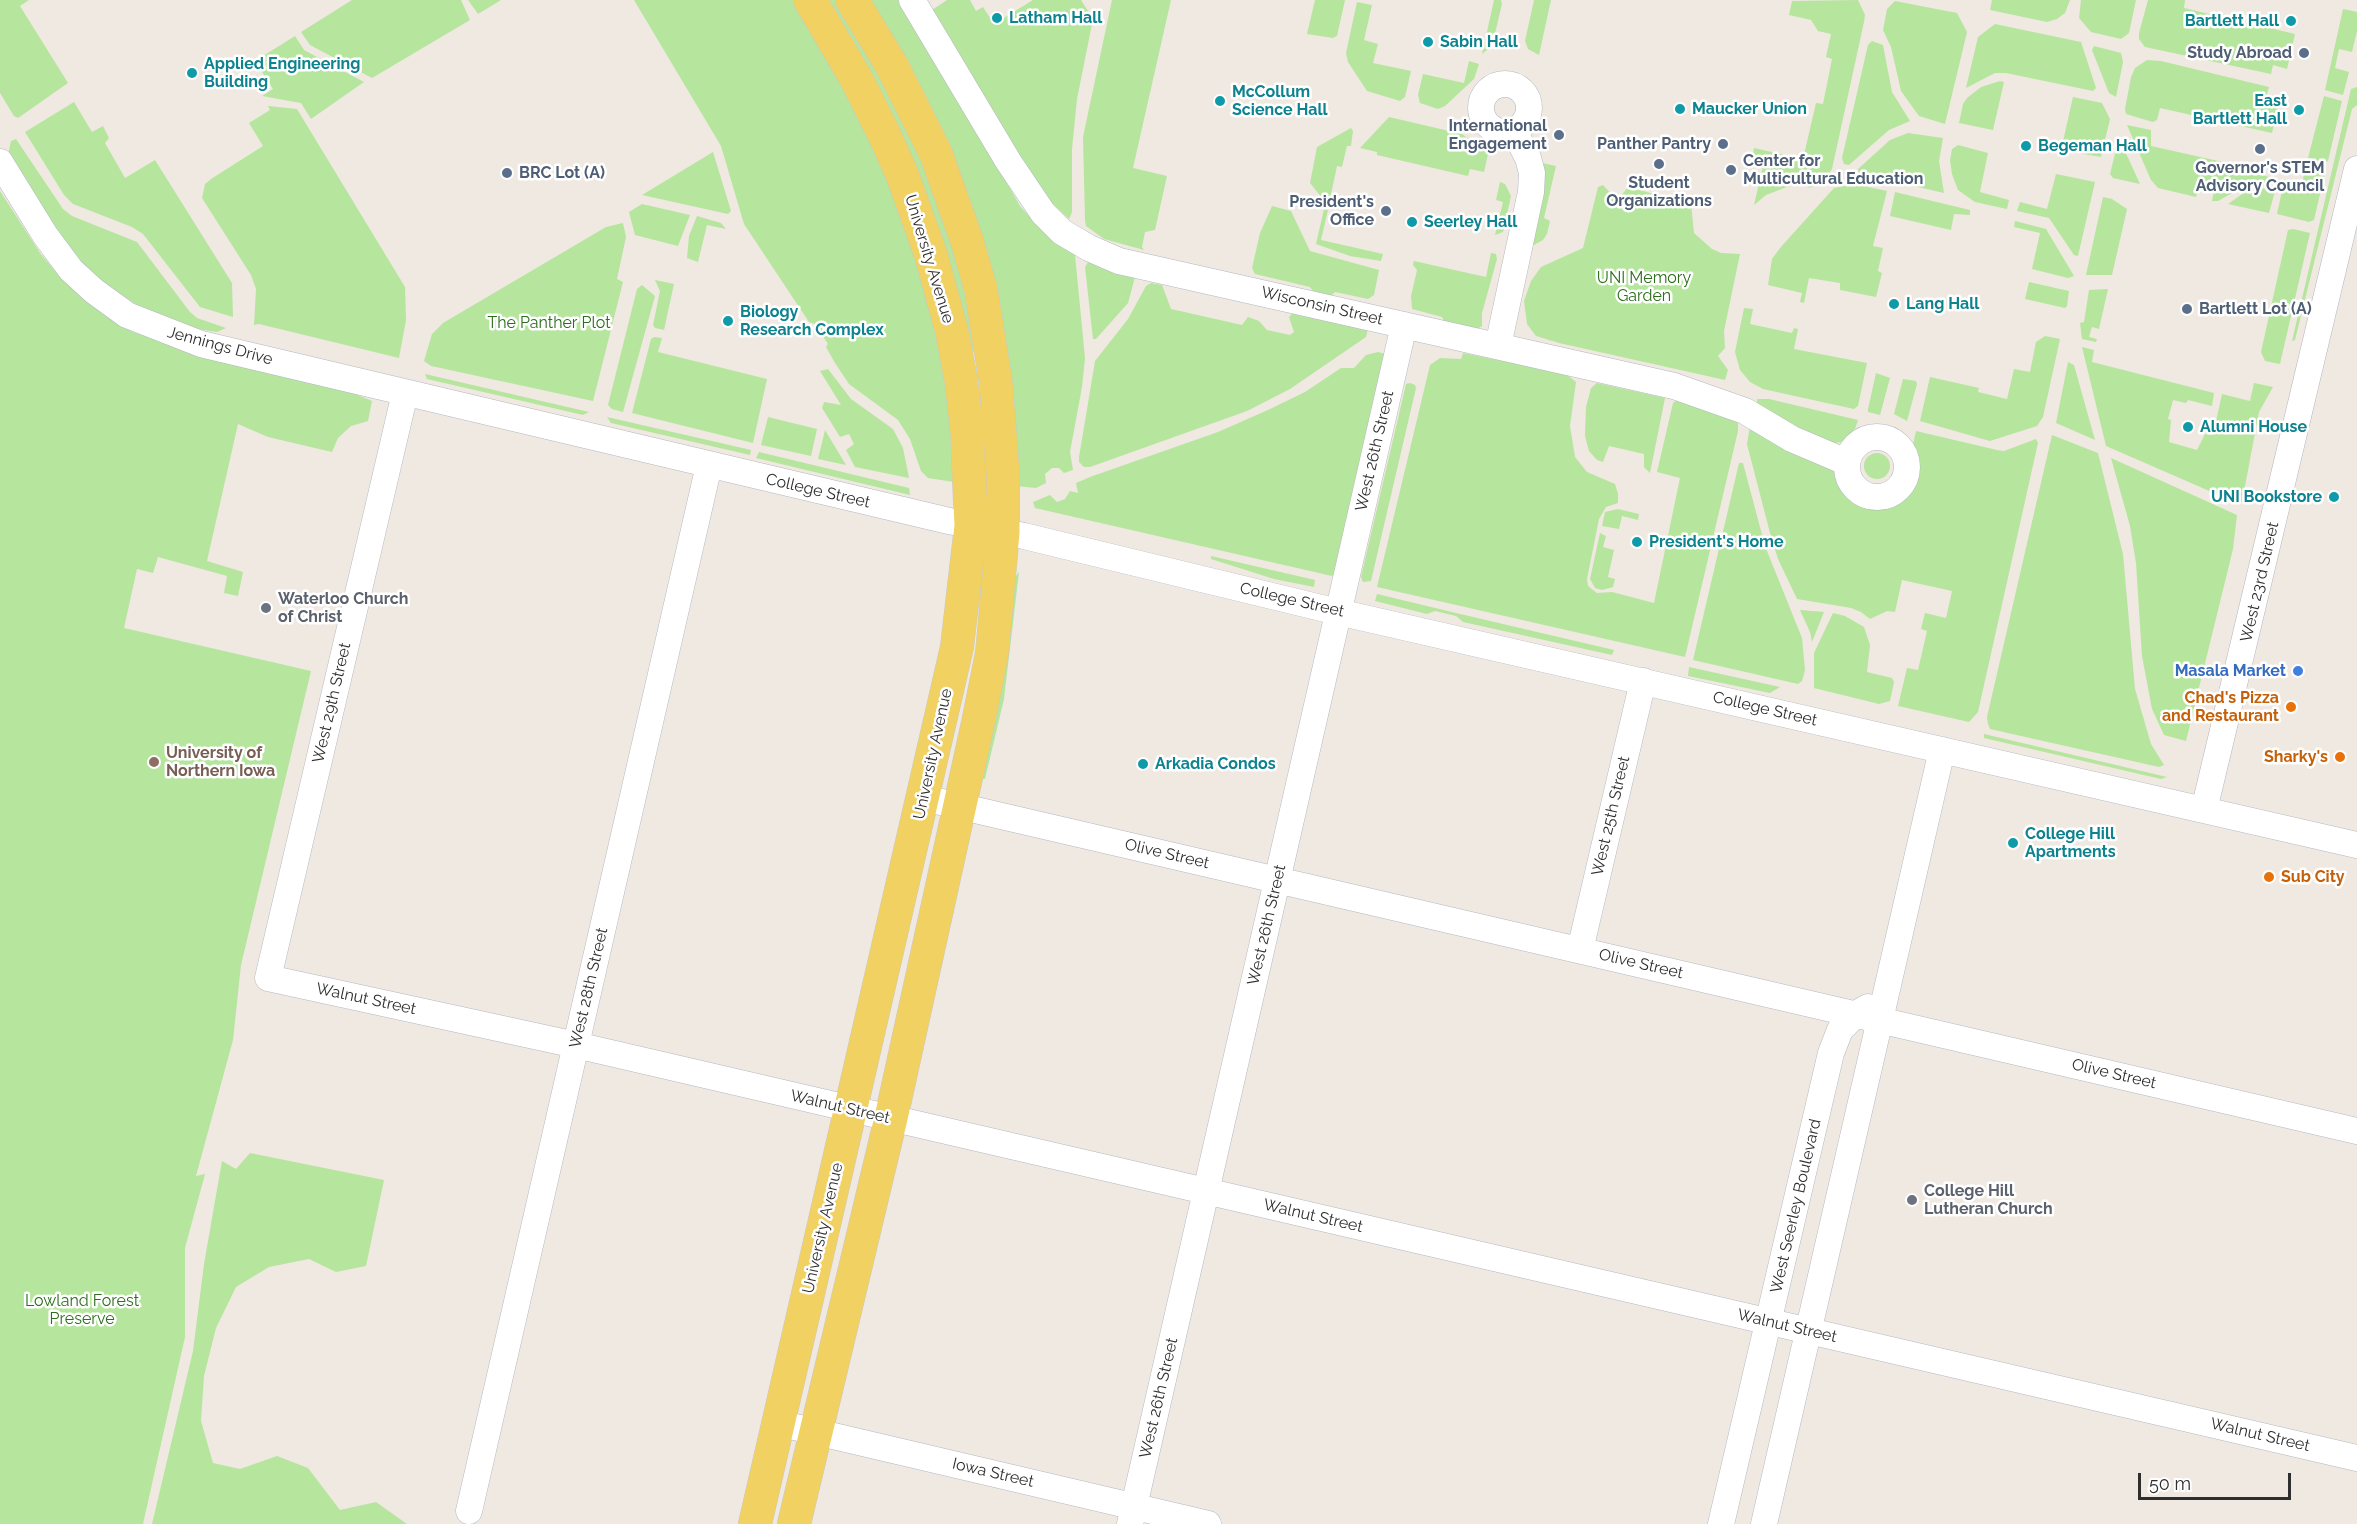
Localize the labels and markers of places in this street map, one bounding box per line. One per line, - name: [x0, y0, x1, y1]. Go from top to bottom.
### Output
- place label: Latham Hall: [1009, 8, 1102, 28]
- marker: Latham Hall: [990, 11, 1004, 25]
- place label: Bartlett Hall: [2185, 11, 2279, 31]
- marker: Bartlett Hall: [2284, 14, 2298, 28]
- place label: Sabin Hall: [1440, 32, 1518, 52]
- marker: Sabin Hall: [1421, 35, 1435, 49]
- place label: Study Abroad: [2187, 43, 2292, 63]
- marker: Study Abroad: [2297, 46, 2311, 60]
- place label: Applied Engineering Building: [204, 54, 360, 92]
- marker: Applied Engineering Building: [185, 66, 199, 80]
- place label: McCollum Science Hall: [1232, 82, 1328, 120]
- place label: East Bartlett Hall: [2193, 91, 2287, 129]
- marker: McCollum Science Hall: [1213, 94, 1227, 108]
- place label: Maucker Union: [1692, 99, 1807, 119]
- marker: Maucker Union: [1673, 102, 1687, 116]
- marker: East Bartlett Hall: [2292, 103, 2306, 117]
- place label: International Engagement: [1448, 116, 1547, 154]
- marker: International Engagement: [1552, 128, 1566, 142]
- place label: Panther Pantry: [1597, 134, 1711, 154]
- place label: Begeman Hall: [2038, 136, 2147, 156]
- marker: Panther Pantry: [1716, 137, 1730, 151]
- marker: Begeman Hall: [2019, 139, 2033, 153]
- marker: Governor's STEM Advisory Council: [2253, 142, 2267, 156]
- place label: Center for Multicultural Education: [1743, 151, 1923, 189]
- marker: Student Organizations: [1652, 157, 1666, 171]
- place label: Governor's STEM Advisory Council: [2195, 158, 2325, 196]
- place label: BRC Lot (A): [519, 163, 605, 183]
- marker: Center for Multicultural Education: [1724, 163, 1738, 177]
- marker: BRC Lot (A): [500, 166, 514, 180]
- place label: Student Organizations: [1606, 173, 1712, 211]
- place label: President's Office: [1289, 192, 1374, 230]
- marker: President's Office: [1379, 204, 1393, 218]
- place label: Seerley Hall: [1424, 212, 1517, 232]
- marker: Seerley Hall: [1405, 215, 1419, 229]
- place label: Lang Hall: [1906, 294, 1979, 314]
- marker: Lang Hall: [1887, 297, 1901, 311]
- place label: Bartlett Lot (A): [2199, 299, 2312, 319]
- place label: Biology Research Complex: [740, 302, 884, 340]
- marker: Bartlett Lot (A): [2180, 302, 2194, 316]
- marker: Biology Research Complex: [721, 314, 735, 328]
- place label: Alumni House: [2200, 417, 2307, 437]
- marker: Alumni House: [2181, 420, 2195, 434]
- place label: UNI Bookstore: [2211, 487, 2322, 507]
- marker: UNI Bookstore: [2327, 490, 2341, 504]
- place label: President's Home: [1649, 532, 1784, 552]
- marker: President's Home: [1630, 535, 1644, 549]
- place label: Waterloo Church of Christ: [278, 589, 408, 627]
- marker: Waterloo Church of Christ: [259, 601, 273, 615]
- place label: Masala Market: [2175, 661, 2286, 681]
- marker: Masala Market: [2291, 664, 2305, 678]
- place label: Chad's Pizza and Restaurant: [2162, 688, 2279, 726]
- marker: Chad's Pizza and Restaurant: [2284, 700, 2298, 714]
- place label: University of Northern Iowa: [166, 743, 275, 781]
- place label: Sharky's: [2264, 747, 2328, 767]
- marker: Sharky's: [2333, 750, 2347, 764]
- place label: Arkadia Condos: [1155, 754, 1276, 774]
- marker: University of Northern Iowa: [147, 755, 161, 769]
- marker: Arkadia Condos: [1136, 757, 1150, 771]
- place label: College Hill Apartments: [2025, 824, 2116, 862]
- marker: College Hill Apartments: [2006, 836, 2020, 850]
- place label: Sub City: [2281, 867, 2345, 887]
- marker: Sub City: [2262, 870, 2276, 884]
- place label: College Hill Lutheran Church: [1924, 1181, 2053, 1219]
- marker: College Hill Lutheran Church: [1905, 1193, 1919, 1207]

